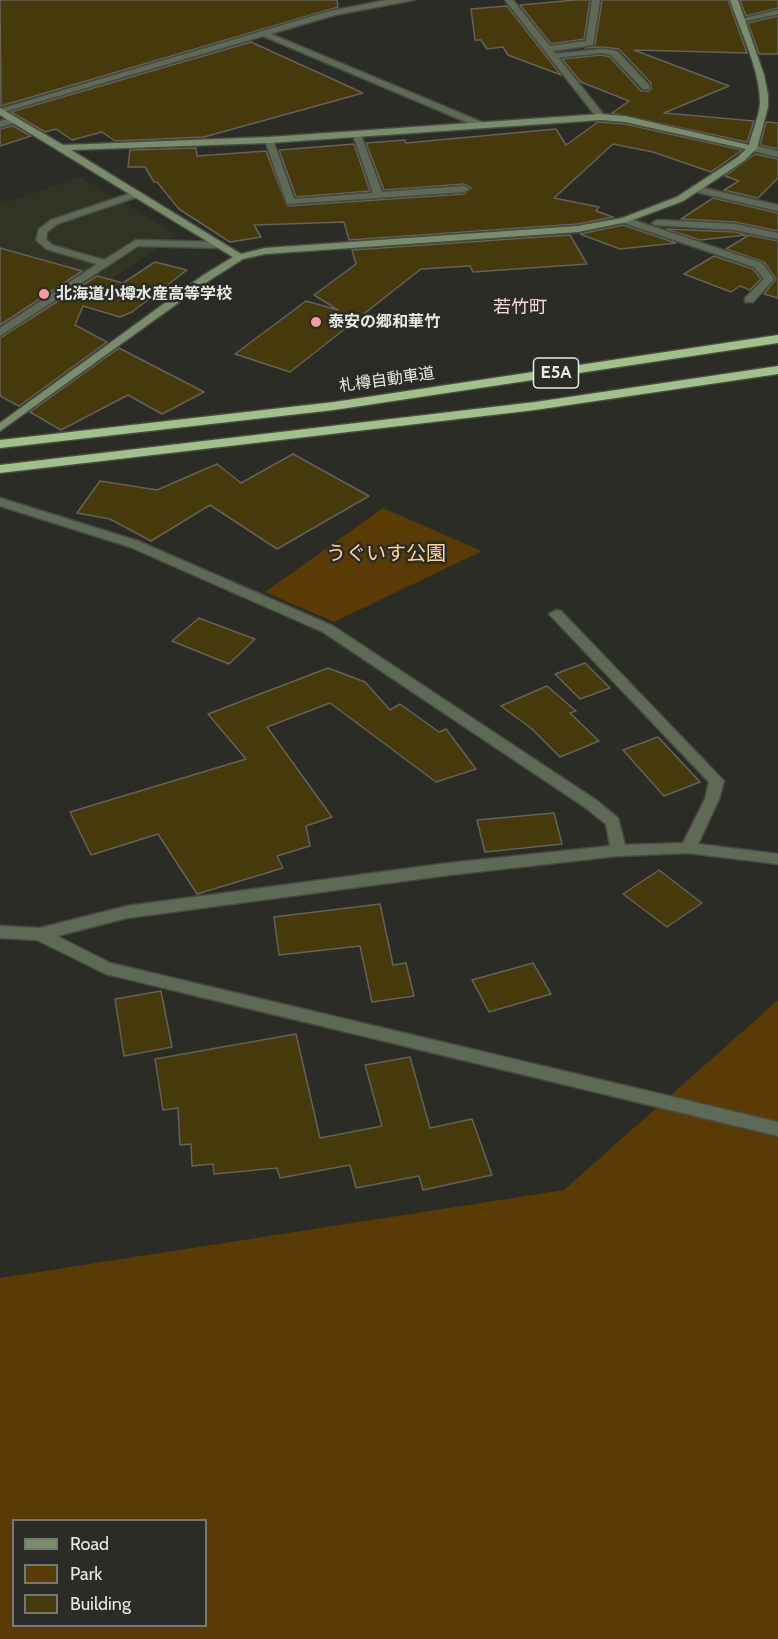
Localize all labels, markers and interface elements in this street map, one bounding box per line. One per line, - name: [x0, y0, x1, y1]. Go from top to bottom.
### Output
- place label: 北海道小樽水産高等学校: [56, 284, 232, 304]
- marker: 北海道小樽水産高等学校: [37, 287, 51, 301]
- district label: 若竹町: [493, 297, 547, 319]
- place label: 泰安の郷和華竹: [328, 312, 440, 332]
- marker: 泰安の郷和華竹: [309, 315, 323, 329]
- road number: E5A: [534, 358, 578, 388]
- street label: 札樽自動車道: [338, 364, 436, 396]
- park label: うぐいす公園: [326, 542, 446, 566]
- legend: [12, 1519, 207, 1627]
- text: Road: [70, 1533, 109, 1555]
- text: Park: [70, 1563, 102, 1585]
- text: Building: [70, 1593, 131, 1615]

